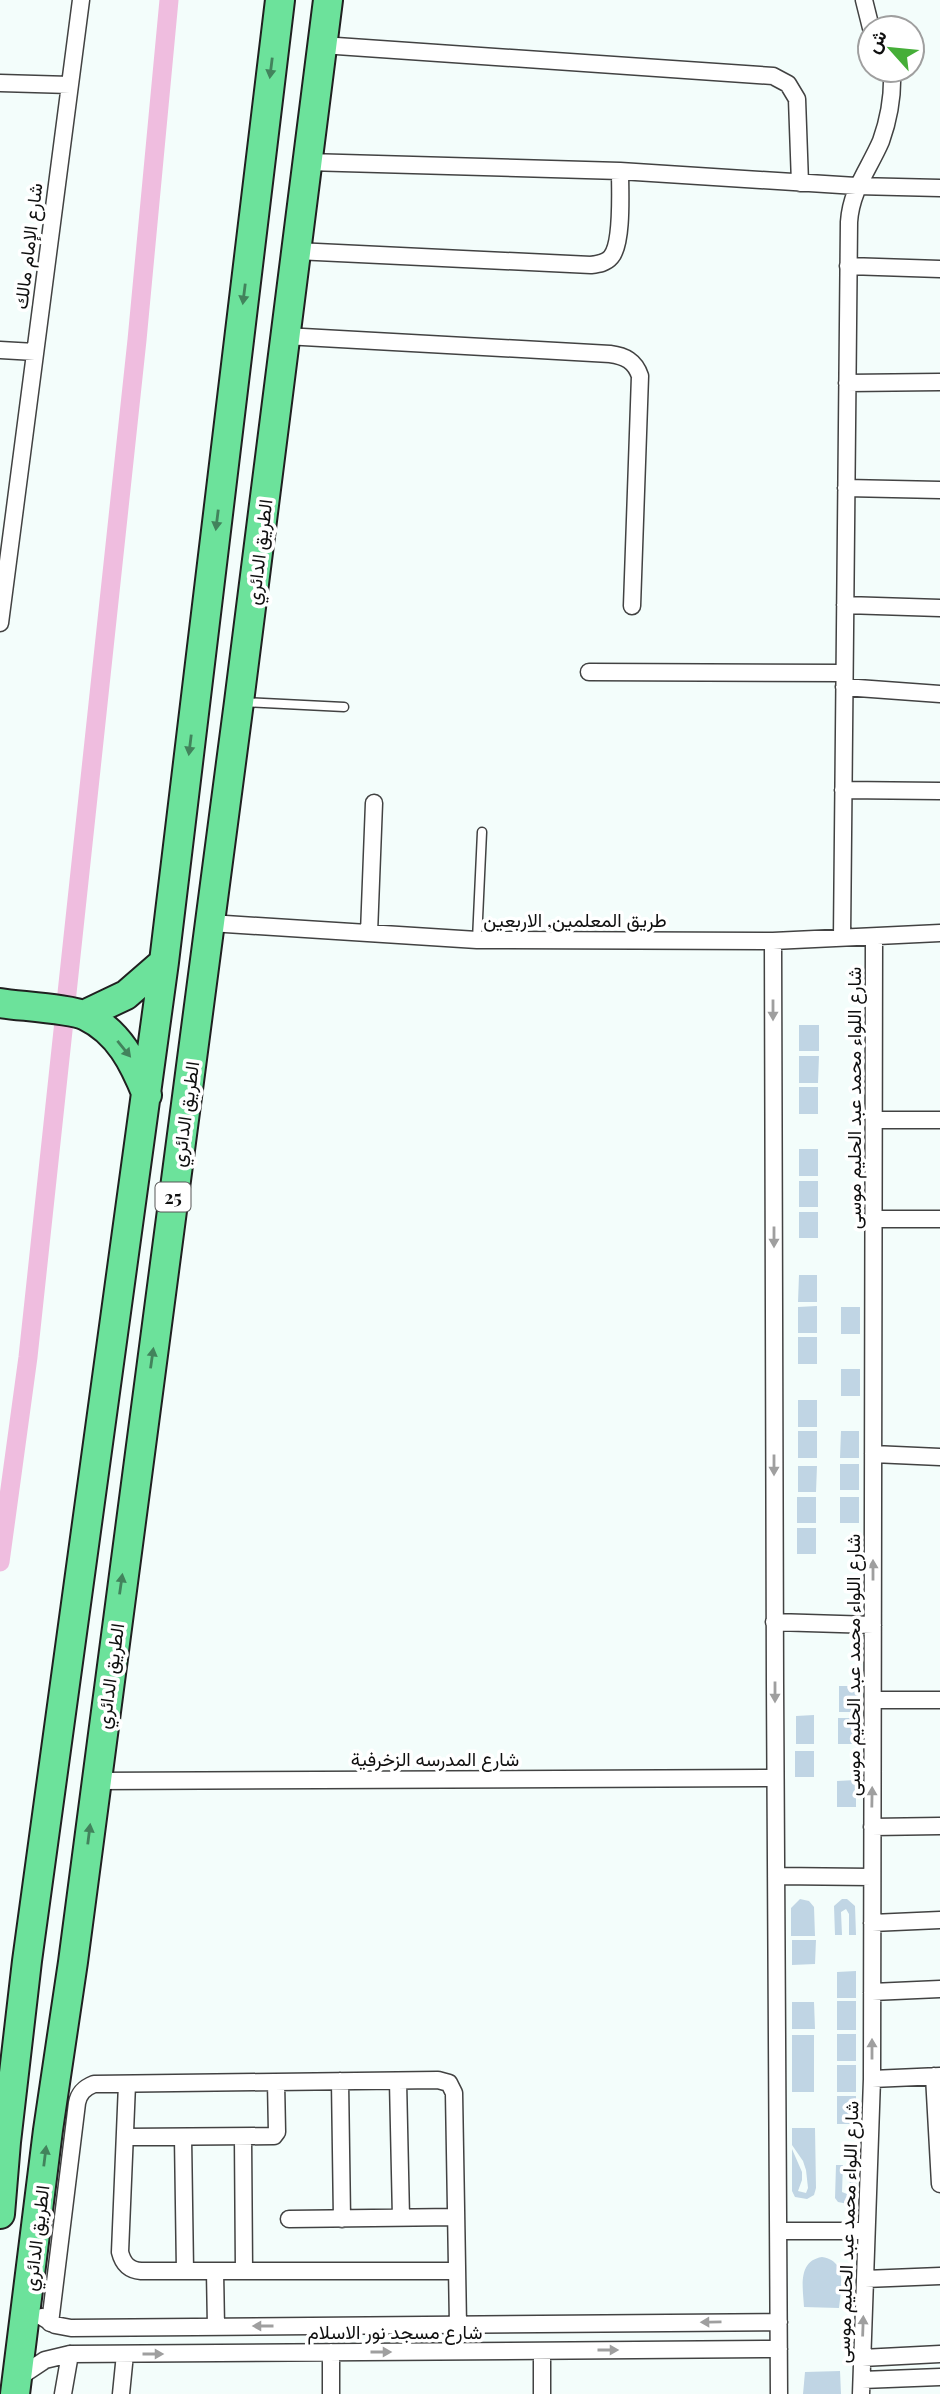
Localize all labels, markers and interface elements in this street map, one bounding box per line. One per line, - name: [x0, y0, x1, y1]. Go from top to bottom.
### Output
- north arrow: [856, 14, 926, 84]
- text: ش: [858, 25, 892, 57]
- one-way arrow: [266, 57, 277, 79]
- street label: شارع الإمام مالك: [6, 181, 49, 311]
- one-way arrow: [239, 283, 250, 305]
- street label: الطريق الدائري: [239, 498, 281, 607]
- one-way arrow: [212, 509, 223, 531]
- one-way arrow: [184, 735, 195, 757]
- street label: طريق المعلمين, الاربعين: [483, 906, 667, 932]
- street label: شارع اللواء محمد عبد الحليم موسى: [840, 967, 867, 1229]
- one-way arrow: [767, 999, 779, 1021]
- one-way arrow: [116, 1040, 131, 1058]
- street label: الطريق الدائري: [164, 1060, 208, 1169]
- road number: 25: [156, 1182, 190, 1212]
- one-way arrow: [768, 1226, 780, 1248]
- one-way arrow: [146, 1347, 157, 1369]
- one-way arrow: [768, 1454, 780, 1476]
- street label: شارع اللواء محمد عبد الحليم موسى: [839, 1534, 866, 1796]
- one-way arrow: [867, 1559, 879, 1581]
- one-way arrow: [116, 1573, 127, 1595]
- street label: الطريق الدائري: [89, 1622, 133, 1731]
- one-way arrow: [769, 1681, 781, 1703]
- street label: شارع المدرسه الزخرفية: [351, 1745, 519, 1772]
- one-way arrow: [866, 1786, 878, 1808]
- one-way arrow: [83, 1822, 94, 1844]
- one-way arrow: [866, 2038, 878, 2060]
- street label: شارع اللواء محمد عبد الحليم موسى: [828, 2100, 865, 2364]
- one-way arrow: [40, 2145, 51, 2167]
- street label: الطريق الدائري: [16, 2184, 58, 2293]
- one-way arrow: [858, 2315, 869, 2337]
- one-way arrow: [699, 2316, 721, 2328]
- street label: شارع مسجد نور الاسلام: [308, 2318, 482, 2345]
- one-way arrow: [251, 2320, 273, 2332]
- one-way arrow: [598, 2344, 620, 2356]
- one-way arrow: [370, 2346, 392, 2358]
- one-way arrow: [143, 2348, 165, 2360]

